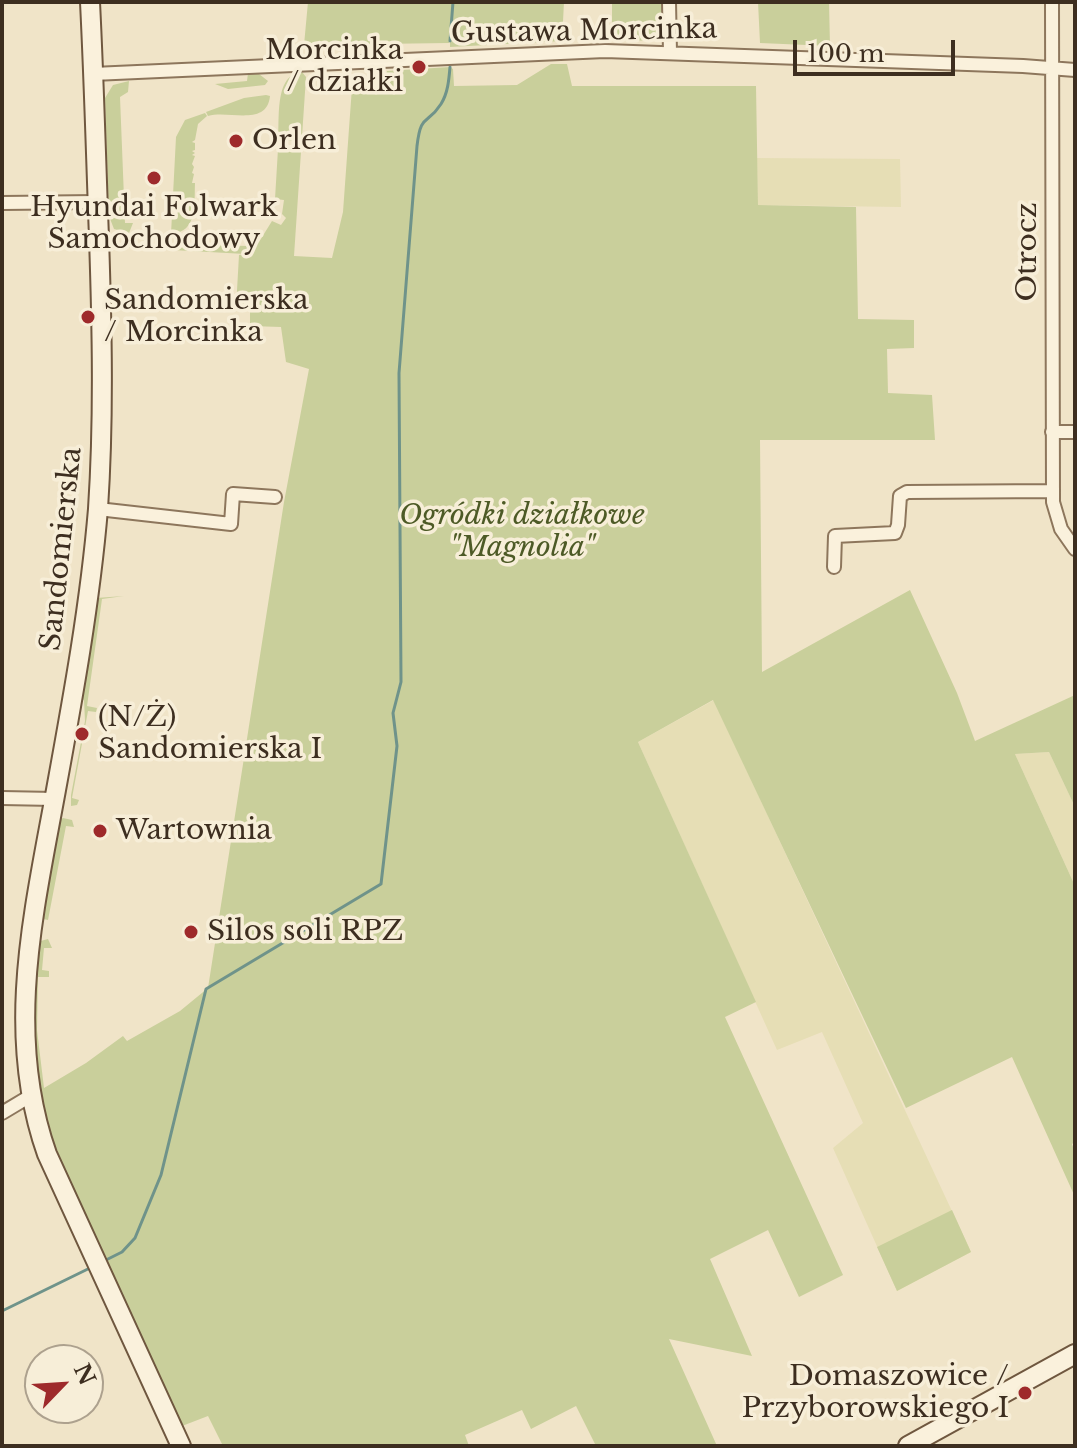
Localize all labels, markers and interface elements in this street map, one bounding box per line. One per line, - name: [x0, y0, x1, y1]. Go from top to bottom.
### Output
- street label: Gustawa Morcinka: [451, 13, 717, 51]
- scale bar: [797, 24, 959, 74]
- place label: Morcinka / działki: [265, 34, 403, 100]
- text: 100 m: [807, 39, 885, 68]
- marker: Morcinka / działki: [410, 58, 428, 76]
- place label: Orlen: [252, 124, 336, 158]
- marker: Orlen: [227, 132, 245, 150]
- marker: Hyundai Folwark Samochodowy: [145, 169, 163, 187]
- place label: Hyundai Folwark Samochodowy: [30, 191, 278, 257]
- street label: Otrocz: [1011, 202, 1045, 302]
- place label: Sandomierska / Morcinka: [104, 284, 309, 350]
- marker: Sandomierska / Morcinka: [79, 308, 97, 326]
- street label: Sandomierska: [35, 446, 89, 652]
- park label: Ogródki działkowe "Magnolia": [399, 499, 645, 565]
- place label: (N/Ż) Sandomierska I: [98, 701, 322, 767]
- marker: (N/Ż) Sandomierska I: [73, 725, 91, 743]
- place label: Wartownia: [116, 814, 272, 848]
- marker: Wartownia: [91, 822, 109, 840]
- place label: Silos soli RPZ: [207, 915, 403, 949]
- marker: Silos soli RPZ: [182, 923, 200, 941]
- north arrow: [24, 1344, 104, 1424]
- text: N: [68, 1359, 101, 1390]
- place label: Domaszowice / Przyborowskiego I: [742, 1360, 1009, 1426]
- marker: Domaszowice / Przyborowskiego I: [1016, 1384, 1034, 1402]

